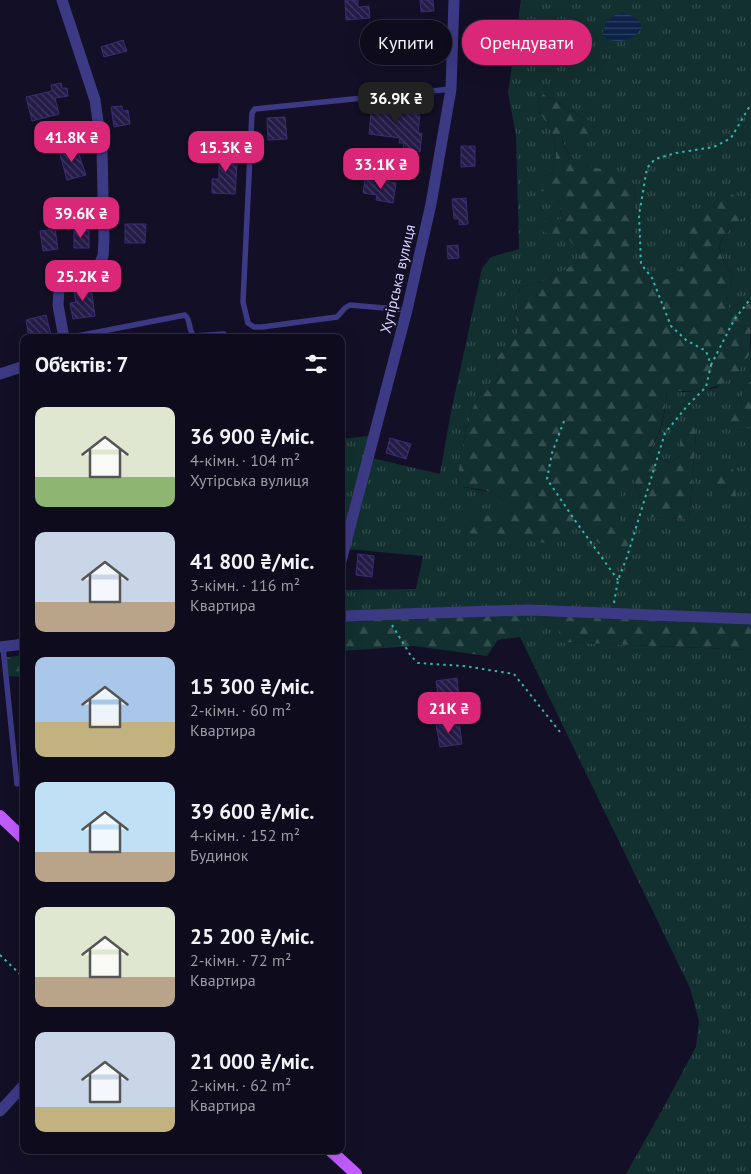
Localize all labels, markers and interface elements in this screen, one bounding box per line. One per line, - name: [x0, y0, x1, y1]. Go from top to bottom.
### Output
- chip: Купити: [360, 20, 452, 65]
- chip: Орендувати: [462, 20, 592, 65]
- pin: 36.9K ₴: [350, 82, 442, 124]
- text: 36.9K ₴: [369, 88, 423, 108]
- pin: 41.8K ₴: [26, 120, 118, 163]
- text: 41.8K ₴: [45, 127, 99, 147]
- pin: 15.3K ₴: [180, 130, 272, 173]
- text: 15.3K ₴: [199, 137, 253, 157]
- pin: 33.1K ₴: [335, 148, 427, 190]
- text: 33.1K ₴: [354, 154, 408, 174]
- pin: 39.6K ₴: [35, 196, 127, 239]
- text: 39.6K ₴: [54, 203, 108, 223]
- street label: Хутірська вулиця: [376, 223, 419, 335]
- pin: 25.2K ₴: [37, 260, 129, 302]
- text: 25.2K ₴: [56, 266, 110, 286]
- icon: filters: [302, 350, 330, 378]
- text: Об’єктів: 7: [35, 351, 128, 378]
- text: 36 900 ₴/міс.: [190, 423, 315, 450]
- icon: home: [75, 427, 135, 487]
- text: 4-кімн. · 104 m²: [190, 450, 300, 470]
- text: Хутірська вулиця: [190, 470, 309, 490]
- text: 41 800 ₴/міс.: [190, 548, 315, 575]
- icon: home: [75, 552, 135, 612]
- text: 3-кімн. · 116 m²: [190, 575, 300, 595]
- text: Квартира: [190, 595, 256, 615]
- text: 15 300 ₴/міс.: [190, 673, 315, 700]
- icon: home: [75, 677, 135, 737]
- pin: 21K ₴: [414, 692, 484, 734]
- text: 21K ₴: [429, 698, 469, 718]
- text: 2-кімн. · 60 m²: [190, 700, 291, 720]
- text: Квартира: [190, 720, 256, 740]
- text: 39 600 ₴/міс.: [190, 798, 315, 825]
- icon: home: [75, 802, 135, 862]
- text: 4-кімн. · 152 m²: [190, 825, 300, 845]
- text: Будинок: [190, 845, 248, 865]
- text: 25 200 ₴/міс.: [190, 923, 315, 950]
- icon: home: [75, 927, 135, 987]
- text: 2-кімн. · 72 m²: [190, 950, 291, 970]
- text: Квартира: [190, 970, 256, 990]
- text: 21 000 ₴/міс.: [190, 1048, 315, 1075]
- icon: home: [75, 1052, 135, 1112]
- text: 2-кімн. · 62 m²: [190, 1075, 291, 1095]
- text: Квартира: [190, 1095, 256, 1115]

